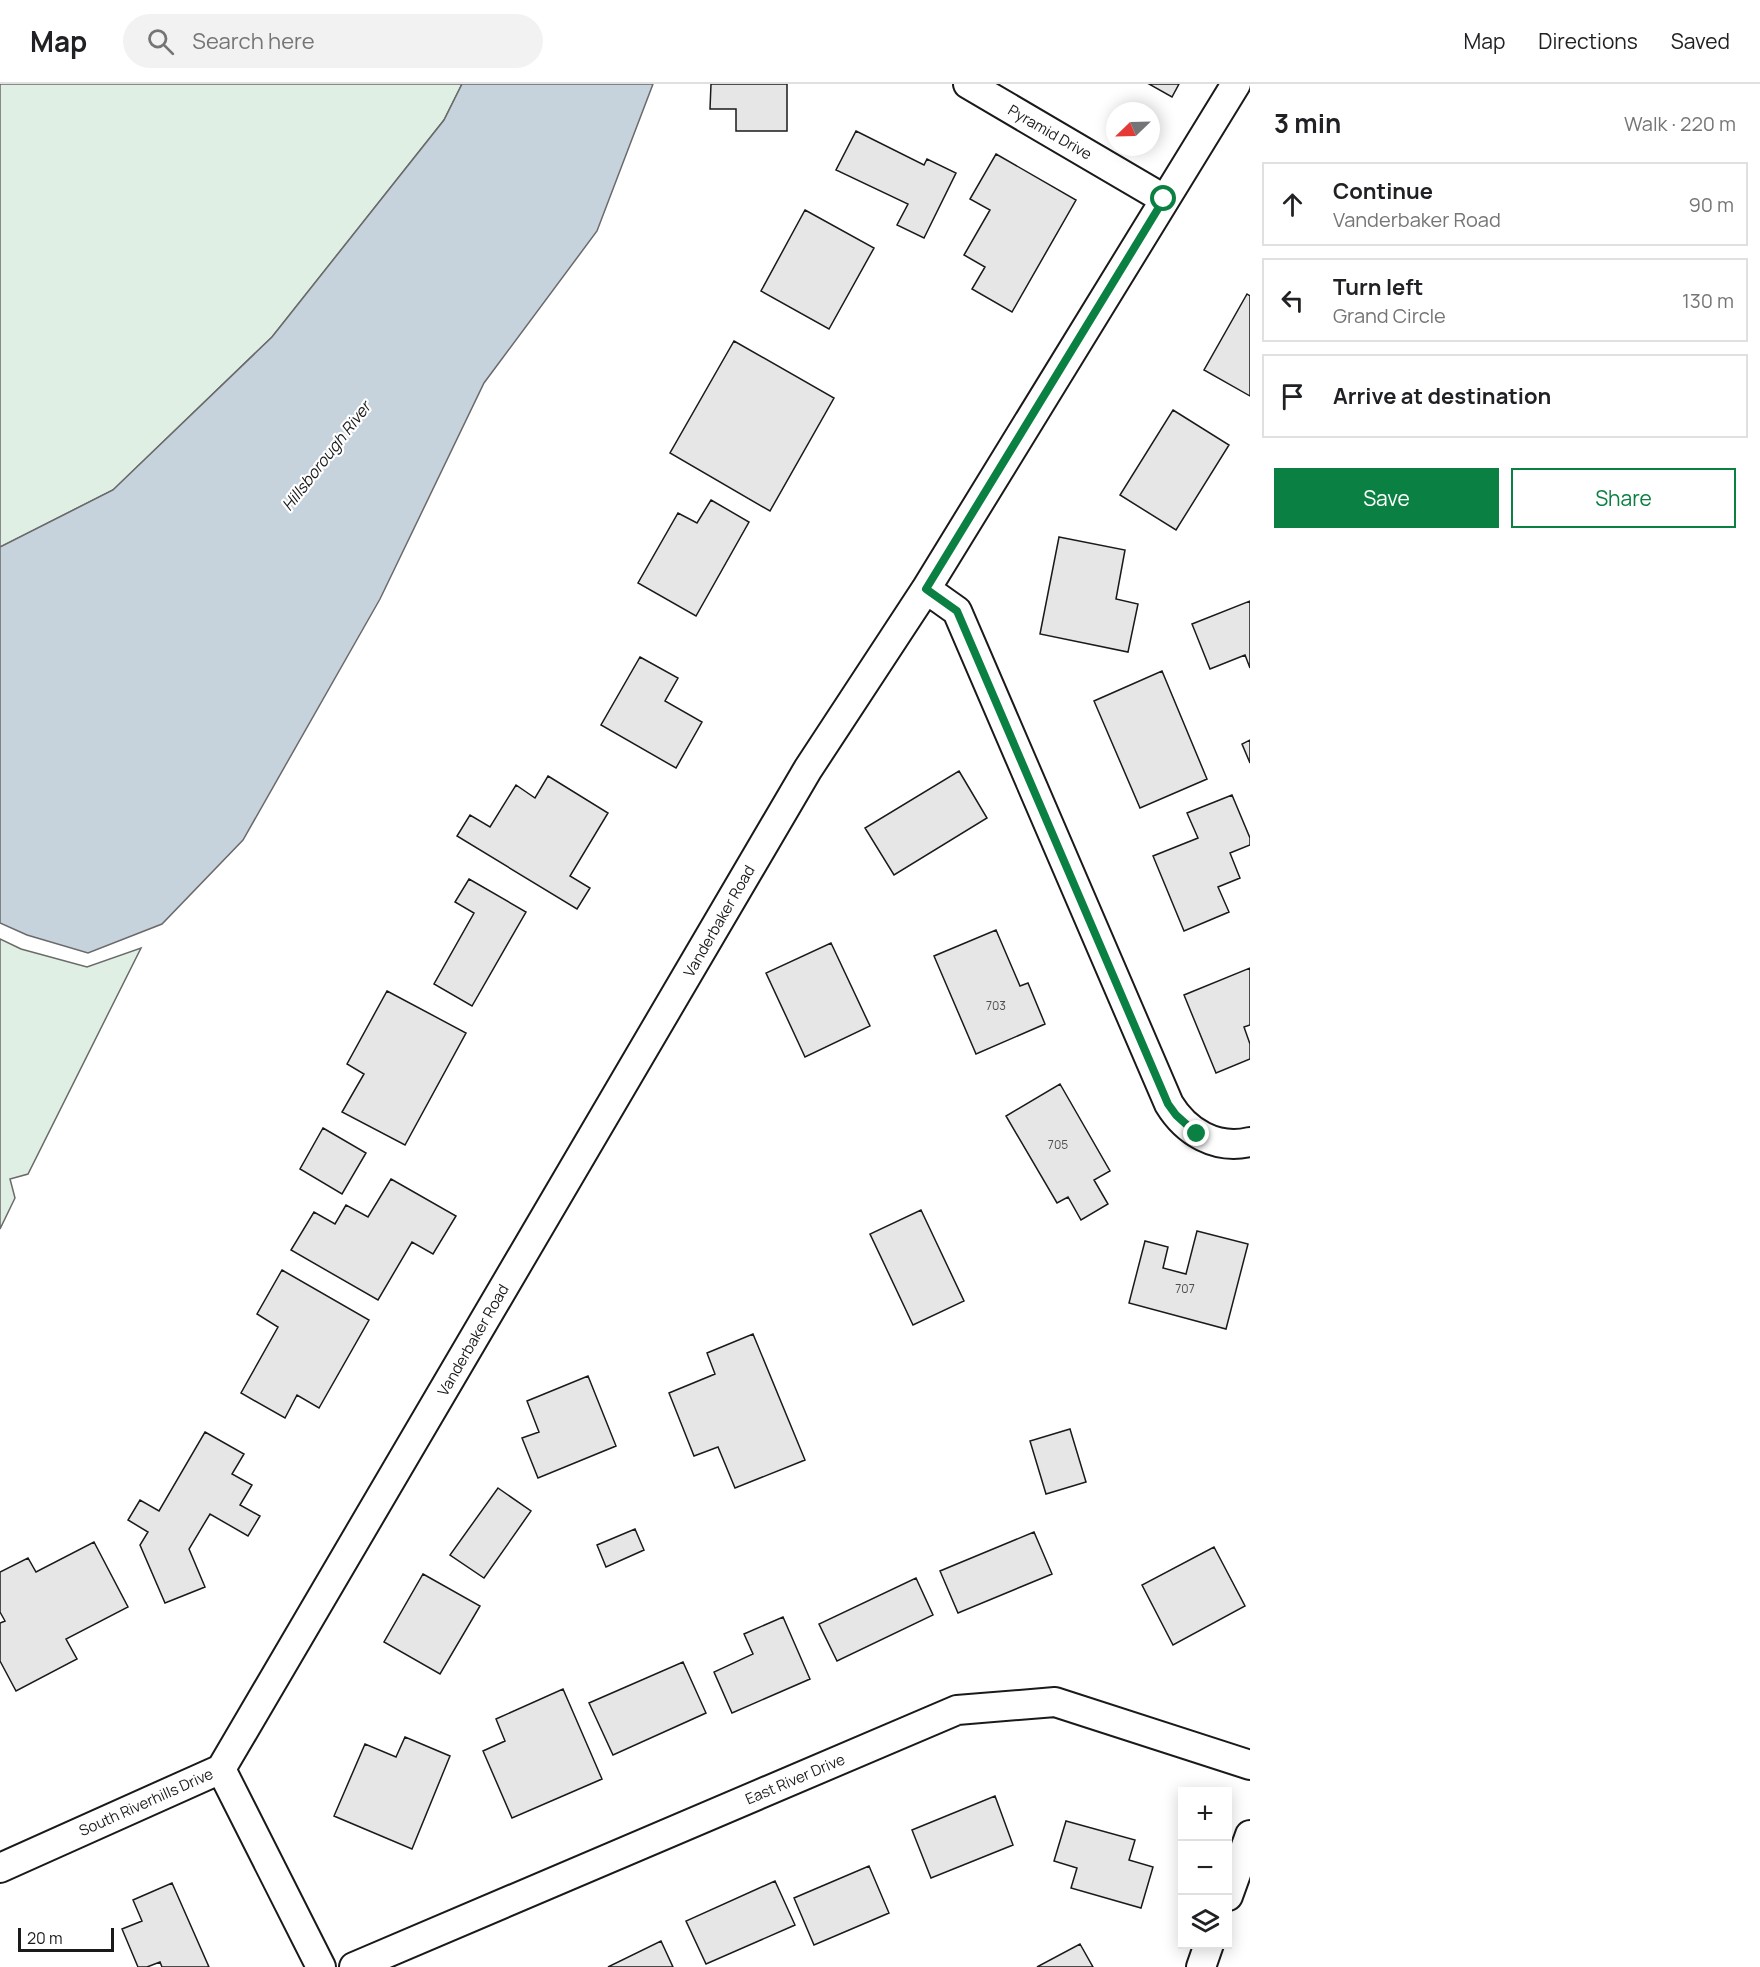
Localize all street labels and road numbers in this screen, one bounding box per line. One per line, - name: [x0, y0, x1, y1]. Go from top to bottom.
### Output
- street label: Pyramid Drive: [1004, 100, 1096, 165]
- street label: Vanderbaker Road: [678, 861, 760, 981]
- street label: Vanderbaker Road: [432, 1280, 514, 1400]
- street label: East River Drive: [742, 1748, 848, 1809]
- street label: South Riverhills Drive: [76, 1763, 217, 1841]

